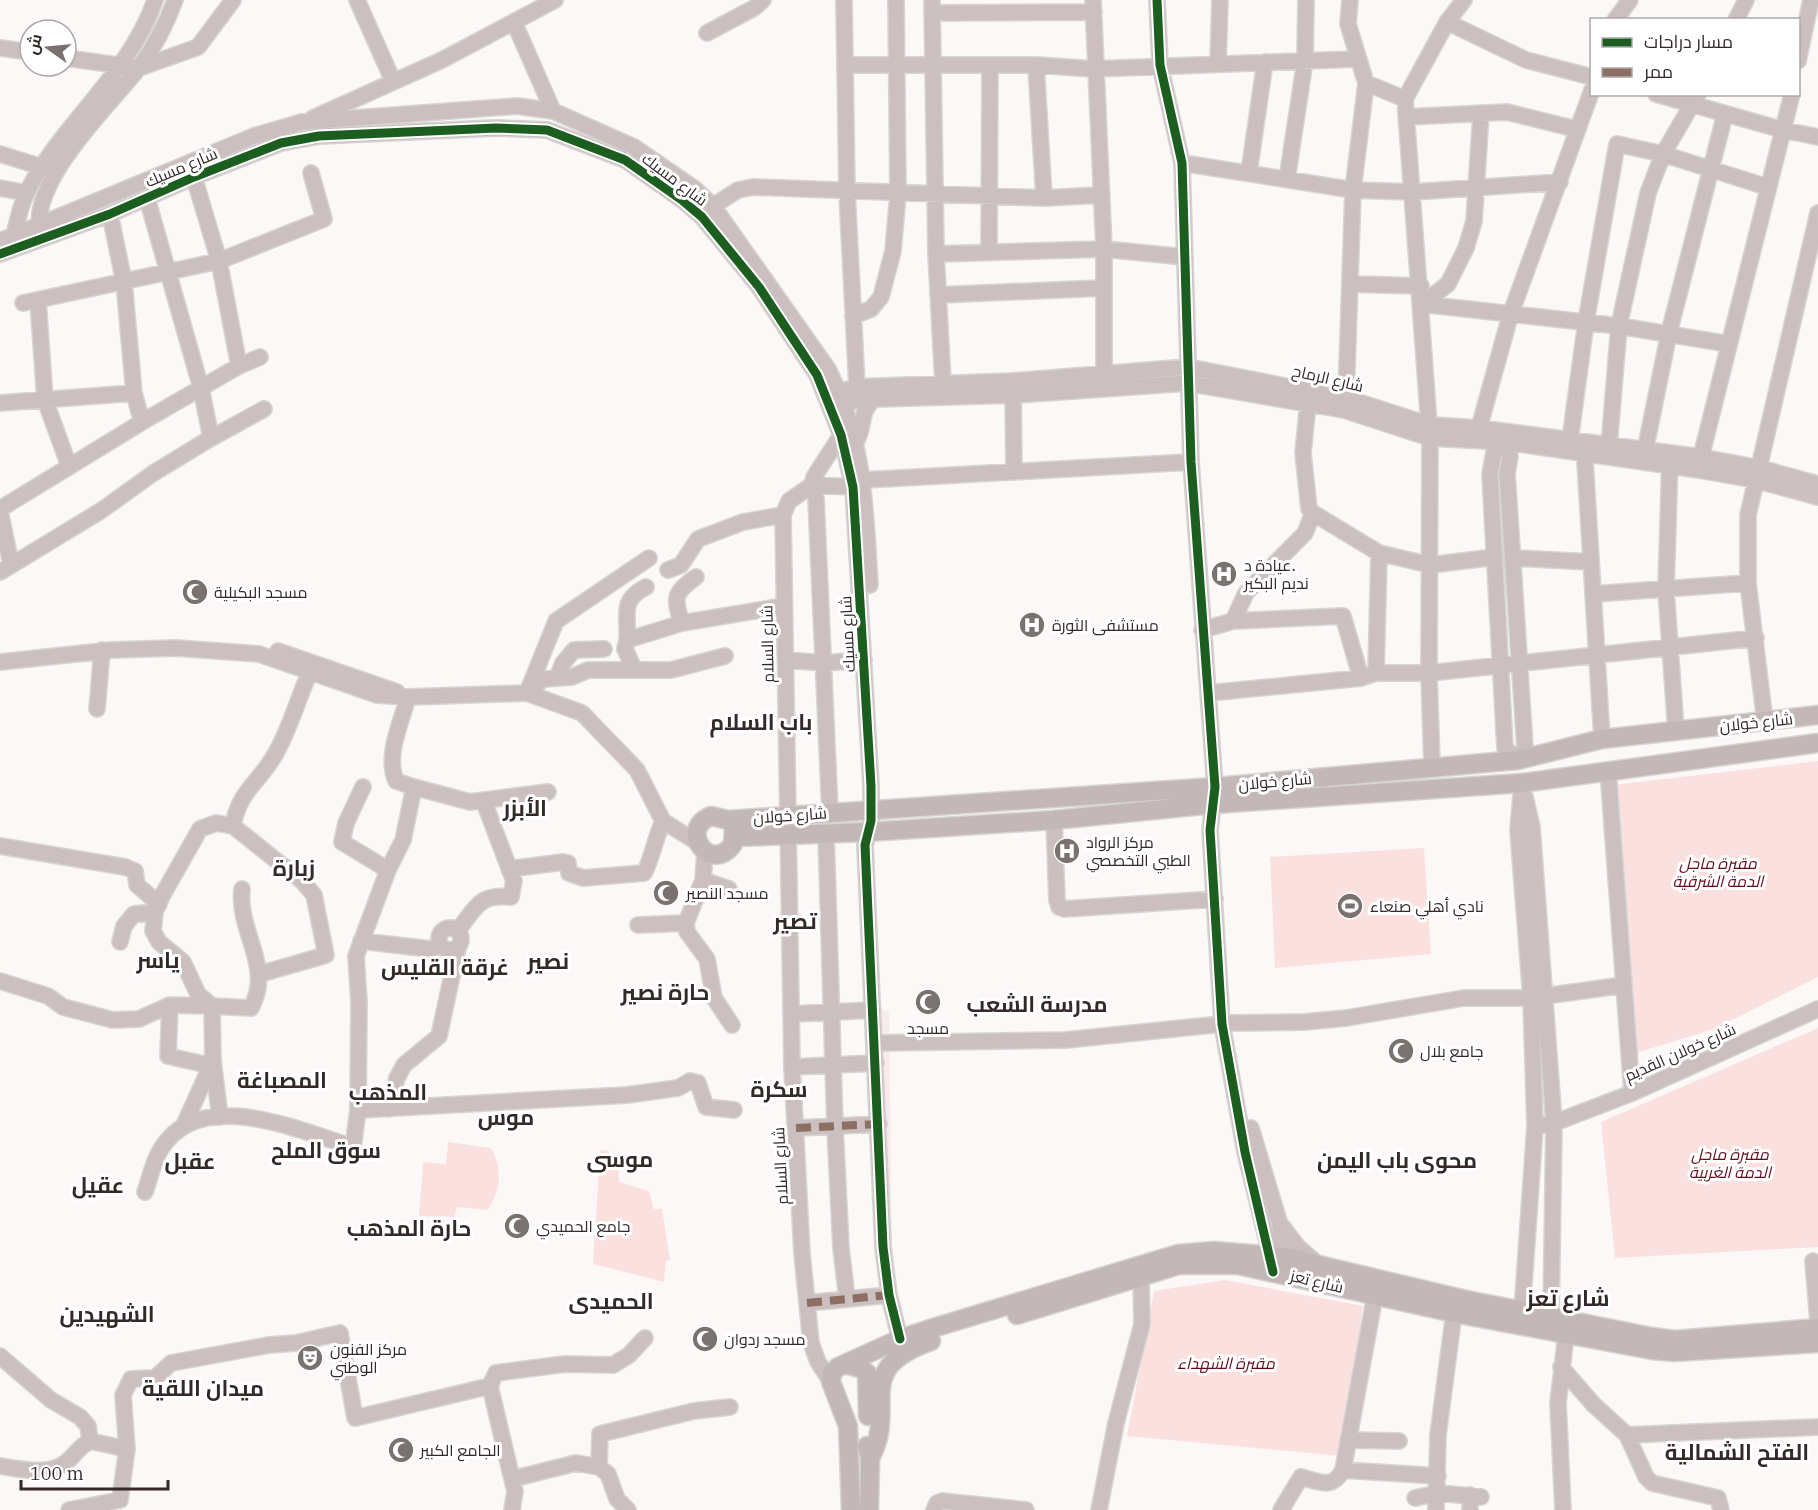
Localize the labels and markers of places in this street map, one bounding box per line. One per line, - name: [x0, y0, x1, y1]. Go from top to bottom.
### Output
- place label: عيادة د. نديم البكير: [1243, 555, 1309, 595]
- hospital icon: عيادة د. نديم البكير: [1209, 559, 1239, 589]
- mosque icon: مسجد البكيلية: [180, 577, 210, 607]
- place label: مسجد البكيلية: [214, 582, 307, 602]
- hospital icon: مستشفى الثورة: [1017, 610, 1047, 640]
- place label: مستشفى الثورة: [1052, 615, 1159, 636]
- place label: مركز الرواد الطبي التخصصي: [1086, 832, 1191, 874]
- hospital icon: مركز الرواد الطبي التخصصي: [1052, 836, 1082, 866]
- mosque icon: مسجد النصير: [651, 878, 681, 908]
- place label: مسجد النصير: [685, 883, 769, 903]
- sports icon: نادي أهلي صنعاء: [1335, 891, 1365, 921]
- place label: نادي أهلي صنعاء: [1370, 896, 1484, 920]
- mosque icon: مسجد: [913, 987, 943, 1017]
- place label: مسجد: [907, 1018, 949, 1038]
- mosque icon: جامع بلال: [1386, 1036, 1416, 1066]
- place label: جامع بلال: [1420, 1041, 1483, 1063]
- mosque icon: جامع الحميدي: [502, 1211, 532, 1241]
- place label: جامع الحميدي: [536, 1216, 630, 1240]
- mosque icon: مسجد ردوان: [690, 1324, 720, 1354]
- place label: مسجد ردوان: [724, 1329, 806, 1350]
- place label: مركز الفنون الوطني: [330, 1339, 407, 1381]
- theatre icon: مركز الفنون الوطني: [295, 1343, 325, 1373]
- mosque icon: الجامع الكبير: [386, 1435, 416, 1465]
- place label: الجامع الكبير: [419, 1440, 501, 1462]

